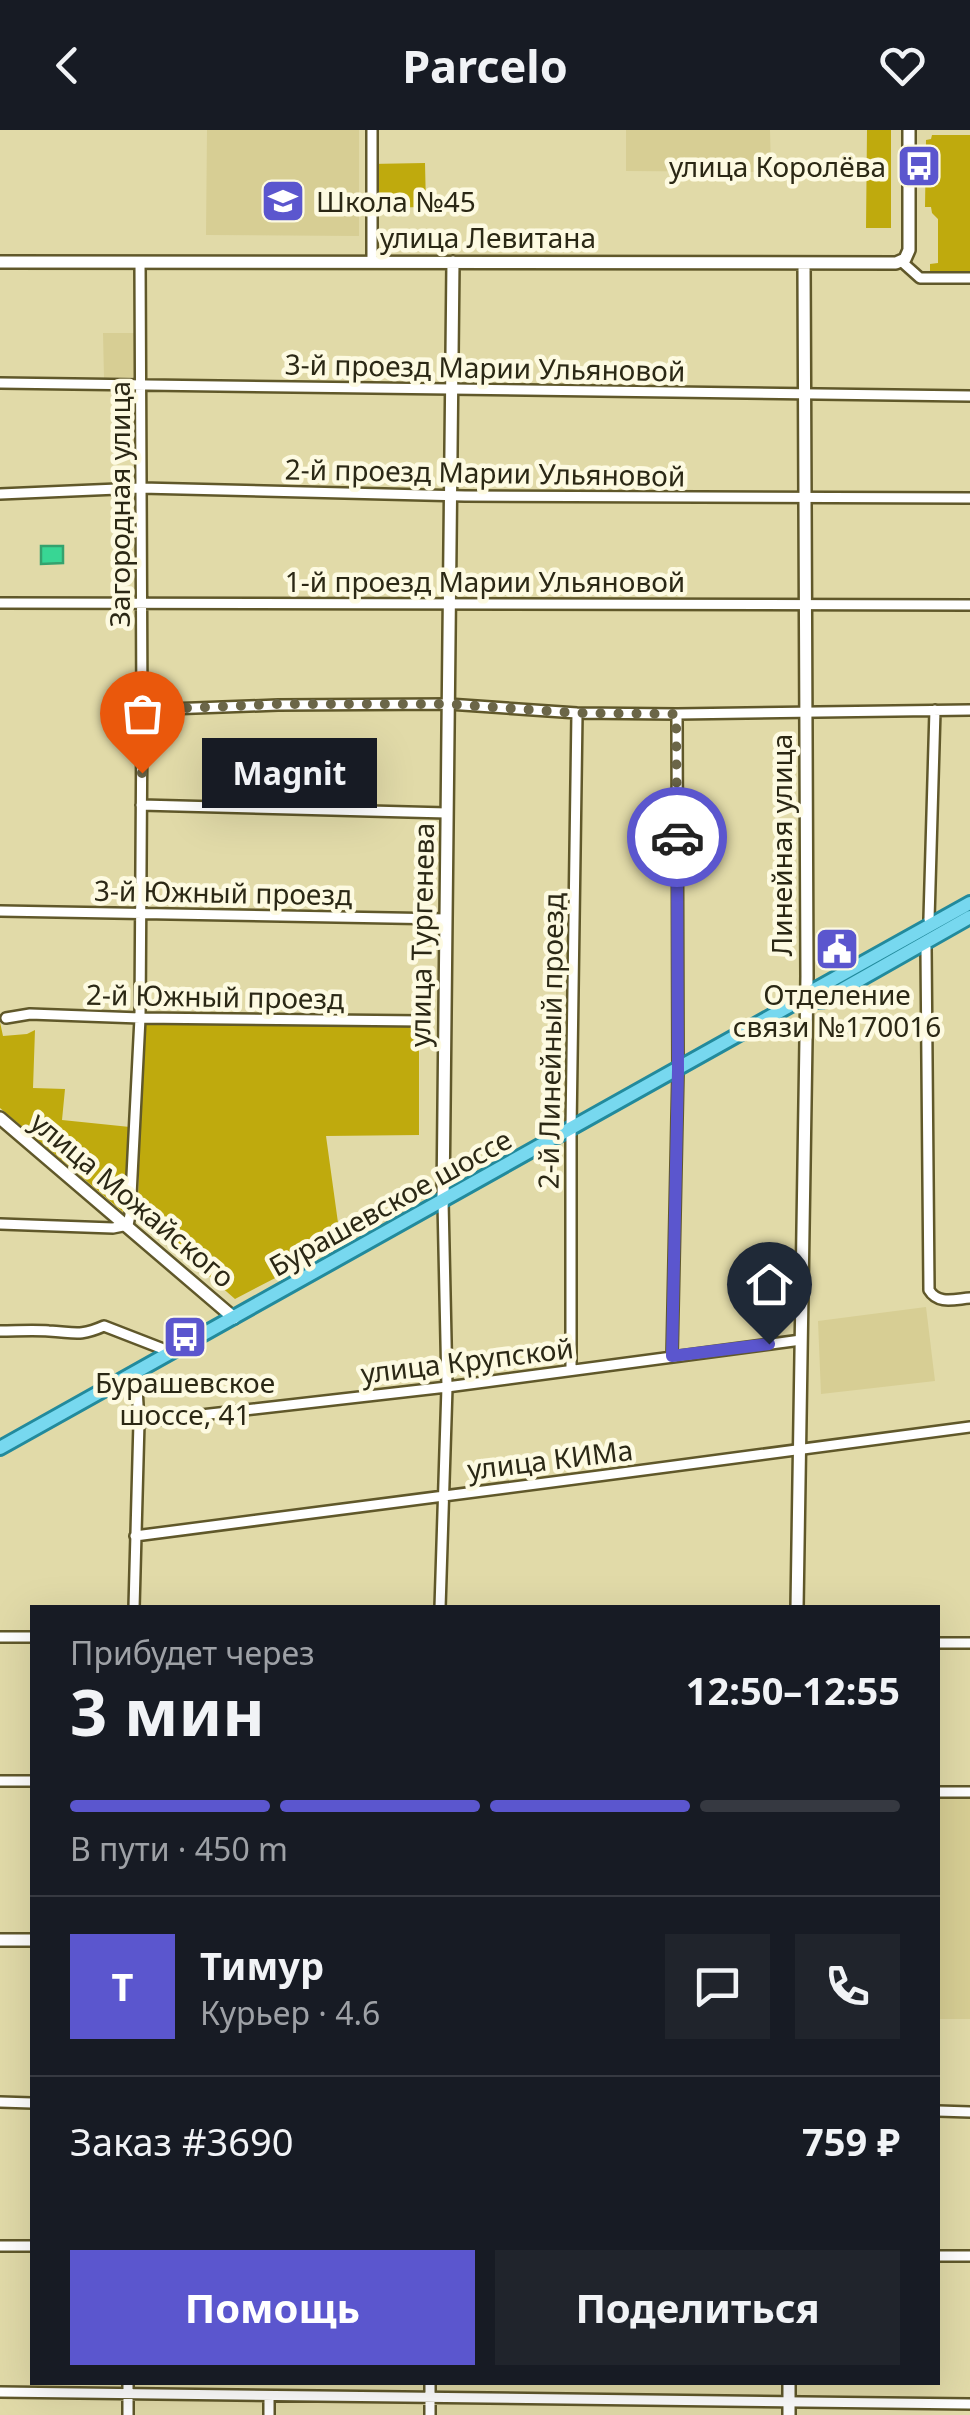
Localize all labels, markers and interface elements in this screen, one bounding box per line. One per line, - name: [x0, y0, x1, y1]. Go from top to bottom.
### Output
- text: Parcelo: [402, 35, 568, 96]
- icon: back: [40, 38, 95, 93]
- icon: heart: [875, 38, 930, 93]
- bus stop icon: улица Королёва: [896, 143, 942, 189]
- place label: улица Королёва: [669, 147, 886, 185]
- school or university icon: Школа №45: [260, 178, 306, 224]
- place label: Школа №45: [316, 182, 476, 220]
- street label: улица Левитана: [380, 218, 596, 256]
- street label: 3-й проезд Марии Ульяновой: [284, 345, 686, 389]
- street label: Загородная улица: [100, 381, 138, 627]
- street label: 2-й проезд Марии Ульяновой: [284, 450, 686, 494]
- street label: 1-й проезд Марии Ульяновой: [285, 562, 685, 600]
- pin: [100, 671, 185, 774]
- icon: bag: [115, 686, 170, 741]
- street label: Линейная улица: [762, 734, 800, 956]
- callout: Magnit: [202, 738, 377, 808]
- text: Magnit: [233, 751, 346, 794]
- courier: [627, 787, 727, 887]
- icon: car: [650, 810, 705, 865]
- street label: улица Тургенева: [400, 823, 442, 1047]
- street label: 3-й Южный проезд: [94, 871, 352, 913]
- street label: 2-й Линейный проезд: [528, 892, 572, 1190]
- public building icon: Отделение связи №170016: [814, 926, 860, 972]
- street label: 2-й Южный проезд: [86, 975, 344, 1017]
- place label: Отделение связи №170016: [733, 975, 941, 1045]
- street label: улица Можайского: [23, 1102, 243, 1296]
- street label: Бурашевское шоссе: [262, 1120, 518, 1284]
- pin: [727, 1242, 812, 1345]
- icon: home: [742, 1257, 797, 1312]
- bus stop icon: Бурашевское шоссе, 41: [162, 1314, 208, 1360]
- street label: улица Крупской: [359, 1328, 575, 1392]
- place label: Бурашевское шоссе, 41: [95, 1363, 275, 1433]
- street label: улица КИМа: [465, 1430, 635, 1488]
- text: Прибудет через: [70, 1631, 315, 1674]
- text: 12:50–12:55: [686, 1664, 900, 1716]
- text: 3 мин: [70, 1667, 265, 1755]
- text: В пути · 450 m: [70, 1827, 288, 1870]
- button: chat: [665, 1934, 770, 2039]
- button: phone: [795, 1934, 900, 2039]
- text: Тимур: [200, 1939, 324, 1991]
- text: Т: [112, 1960, 133, 2012]
- text: Курьер · 4.6: [200, 1991, 380, 2034]
- text: Заказ #3690: [70, 2115, 294, 2167]
- text: 759 ₽: [802, 2115, 900, 2167]
- button: Помощь: [70, 2250, 475, 2365]
- button: Поделиться: [495, 2250, 900, 2365]

